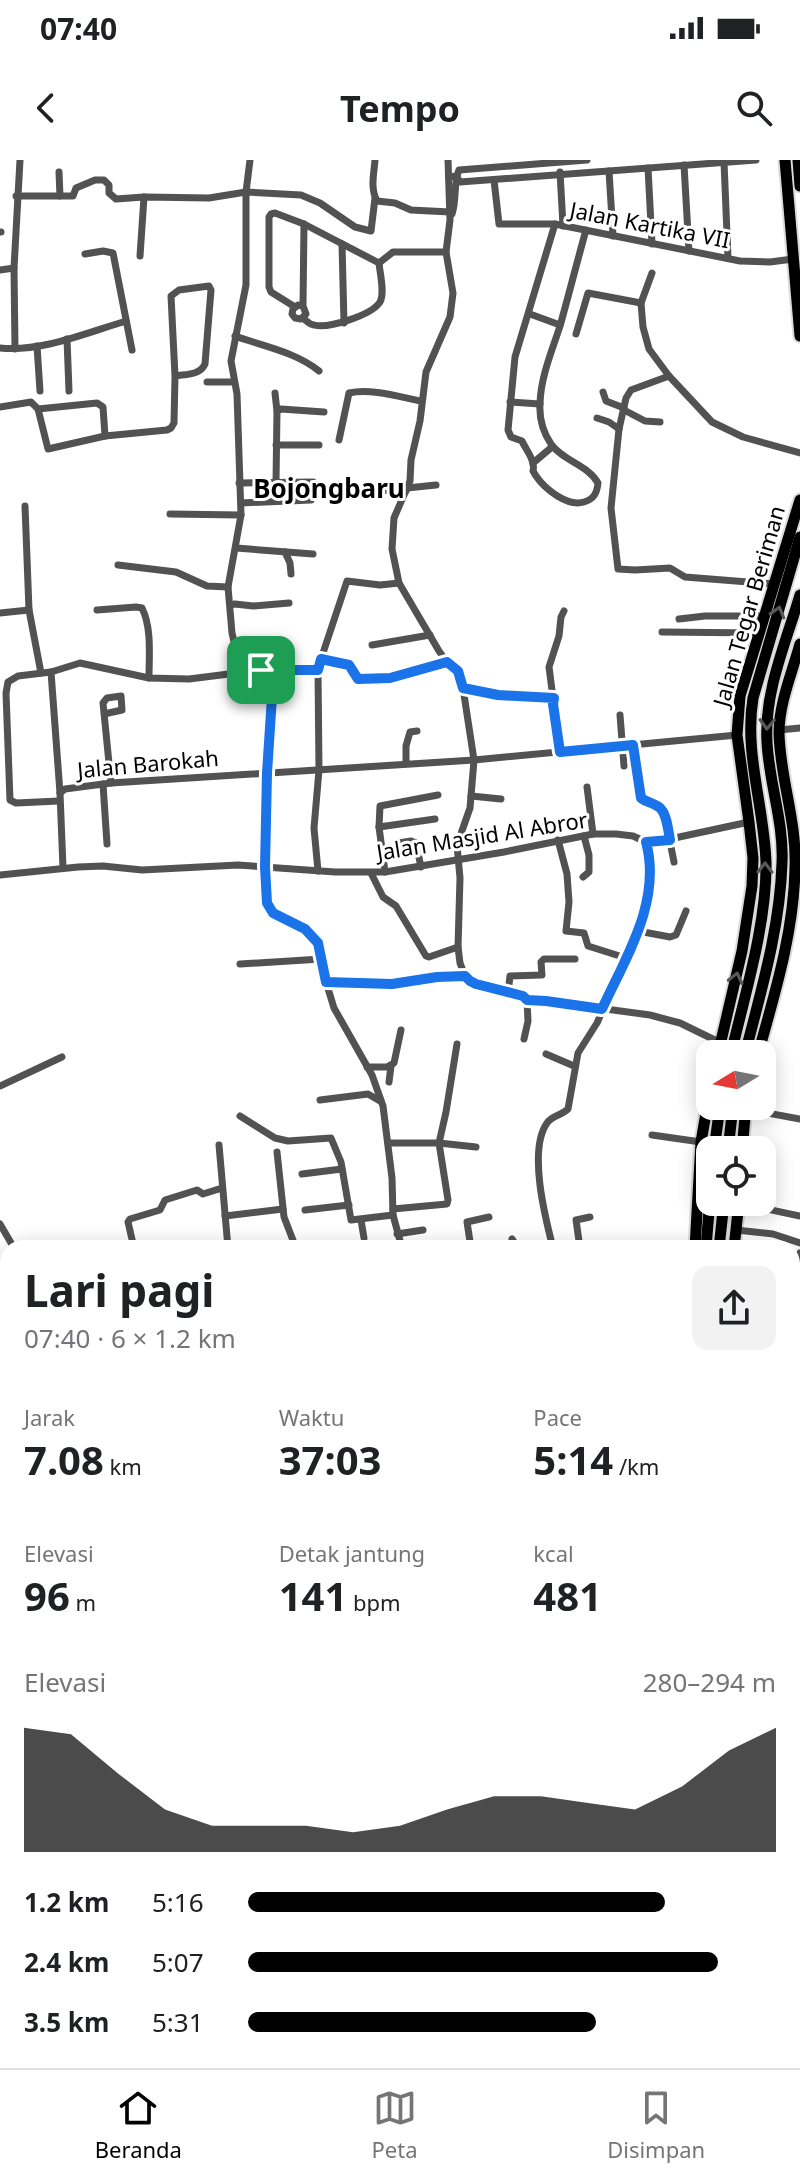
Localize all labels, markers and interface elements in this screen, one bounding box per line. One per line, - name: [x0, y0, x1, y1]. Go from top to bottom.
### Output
- text: 07:40: [40, 8, 117, 49]
- text: Tempo: [340, 84, 460, 133]
- icon: back: [24, 86, 68, 130]
- icon: search: [732, 86, 776, 130]
- street label: Jalan Kartika VII: [566, 193, 733, 254]
- district label: Bojongbaru: [253, 470, 405, 506]
- street label: Jalan Tegar Beriman: [704, 502, 791, 711]
- one-way arrow: [769, 606, 785, 620]
- pin: [227, 636, 295, 704]
- icon: arrive: [239, 648, 283, 692]
- one-way arrow: [759, 718, 776, 731]
- street label: Jalan Barokah: [74, 742, 220, 784]
- street label: Jalan Masjid Al Abror: [372, 804, 589, 867]
- one-way arrow: [756, 861, 774, 873]
- one-way arrow: [727, 972, 744, 985]
- north arrow: [696, 1040, 776, 1120]
- map controls: [696, 1040, 776, 1216]
- button: locate: [696, 1136, 776, 1216]
- text: Lari pagi: [24, 1260, 214, 1320]
- button: share: [692, 1266, 776, 1350]
- text: 07:40 · 6 × 1.2 km: [24, 1320, 236, 1356]
- text: Jarak: [24, 1402, 75, 1432]
- text: Waktu: [279, 1402, 344, 1432]
- text: Pace: [533, 1402, 582, 1432]
- text: 7.08: [24, 1432, 104, 1487]
- text: 37:03: [279, 1432, 381, 1487]
- text: 5:14: [533, 1432, 613, 1487]
- text: km: [104, 1451, 142, 1481]
- text: /km: [613, 1451, 659, 1481]
- text: Elevasi: [24, 1538, 94, 1568]
- text: Detak jantung: [279, 1538, 425, 1568]
- text: kcal: [533, 1538, 574, 1568]
- text: 96: [24, 1568, 70, 1623]
- text: 141: [279, 1568, 347, 1623]
- text: 481: [533, 1568, 602, 1623]
- text: m: [70, 1587, 96, 1617]
- text: bpm: [347, 1587, 401, 1617]
- text: Elevasi: [24, 1664, 106, 1700]
- text: 280–294 m: [643, 1664, 776, 1700]
- text: 1.2 km: [24, 1884, 109, 1920]
- text: 5:16: [152, 1884, 204, 1920]
- text: 2.4 km: [24, 1944, 109, 1980]
- text: 5:07: [152, 1944, 204, 1980]
- text: 3.5 km: [24, 2004, 109, 2040]
- text: 5:31: [152, 2004, 204, 2040]
- tab: Beranda: [95, 2086, 182, 2164]
- tab: Peta: [372, 2086, 418, 2164]
- tab: Disimpan: [607, 2086, 705, 2164]

